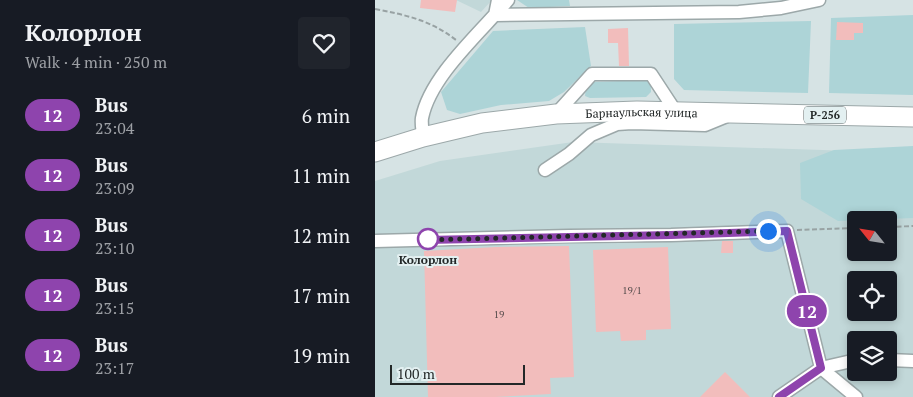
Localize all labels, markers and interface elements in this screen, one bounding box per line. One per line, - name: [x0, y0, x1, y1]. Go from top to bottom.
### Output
- text: Колорлон: [25, 16, 142, 48]
- button: heart: [298, 17, 350, 69]
- text: Walk · 4 min · 250 m: [25, 51, 167, 73]
- text: Bus: [95, 92, 128, 117]
- text: 12: [42, 103, 63, 127]
- text: 6 min: [302, 103, 350, 128]
- street label: Барнаульская улица: [585, 104, 698, 120]
- road number: Р-256: [804, 106, 846, 124]
- text: 23:04: [95, 117, 134, 139]
- text: Bus: [95, 152, 128, 177]
- text: 12: [42, 163, 63, 187]
- text: 11 min: [292, 163, 350, 188]
- text: 23:09: [95, 177, 134, 199]
- north arrow: [847, 211, 897, 261]
- map controls: [847, 211, 897, 381]
- text: Bus: [95, 212, 128, 237]
- your location: [756, 219, 781, 244]
- text: 12: [42, 223, 63, 247]
- text: 12 min: [292, 223, 350, 248]
- marker: Колорлон: [417, 228, 439, 250]
- text: 23:10: [95, 237, 134, 259]
- place label: Колорлон: [399, 252, 457, 267]
- button: locate: [847, 271, 897, 321]
- text: Bus: [95, 272, 128, 297]
- text: 12: [42, 283, 63, 307]
- text: 17 min: [292, 283, 350, 308]
- house number: 19/1: [622, 284, 642, 297]
- line badge: 12: [785, 295, 829, 327]
- text: 23:15: [95, 297, 134, 319]
- text: 12: [797, 299, 817, 323]
- house number: 19: [494, 308, 504, 321]
- button: layers: [847, 331, 897, 381]
- text: Bus: [95, 332, 128, 357]
- text: 12: [42, 343, 63, 367]
- text: 19 min: [292, 343, 350, 368]
- text: 23:17: [95, 357, 134, 379]
- scale bar: [390, 362, 525, 385]
- text: 100 m: [397, 364, 435, 383]

